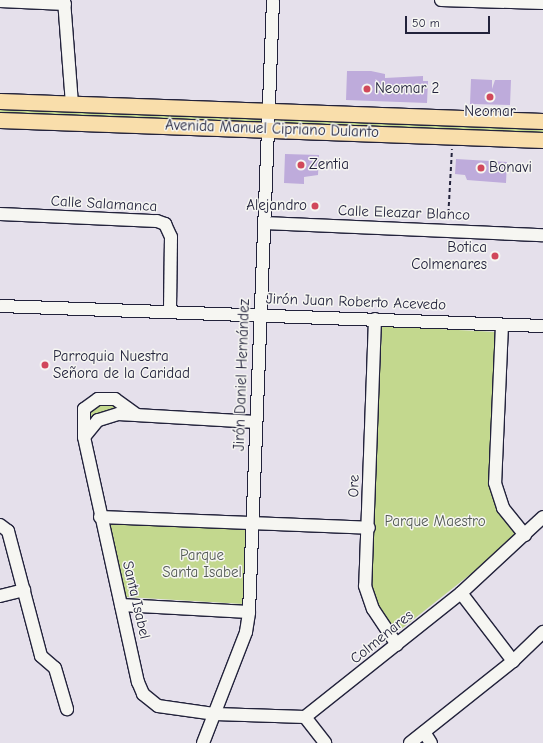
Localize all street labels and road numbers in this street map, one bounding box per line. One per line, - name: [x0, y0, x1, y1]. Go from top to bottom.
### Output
- street label: Avenida Manuel Cipriano Dulanto: [165, 116, 379, 142]
- street label: Calle Salamanca: [50, 192, 158, 216]
- street label: Calle Eleazar Blanco: [338, 202, 470, 224]
- street label: Jirón Juan Roberto Acevedo: [266, 290, 446, 314]
- street label: Jirón Daniel Hernández: [230, 299, 254, 451]
- street label: Ore: [345, 474, 363, 498]
- street label: Santa Isabel: [118, 559, 154, 641]
- street label: Colmenares: [347, 606, 417, 668]

